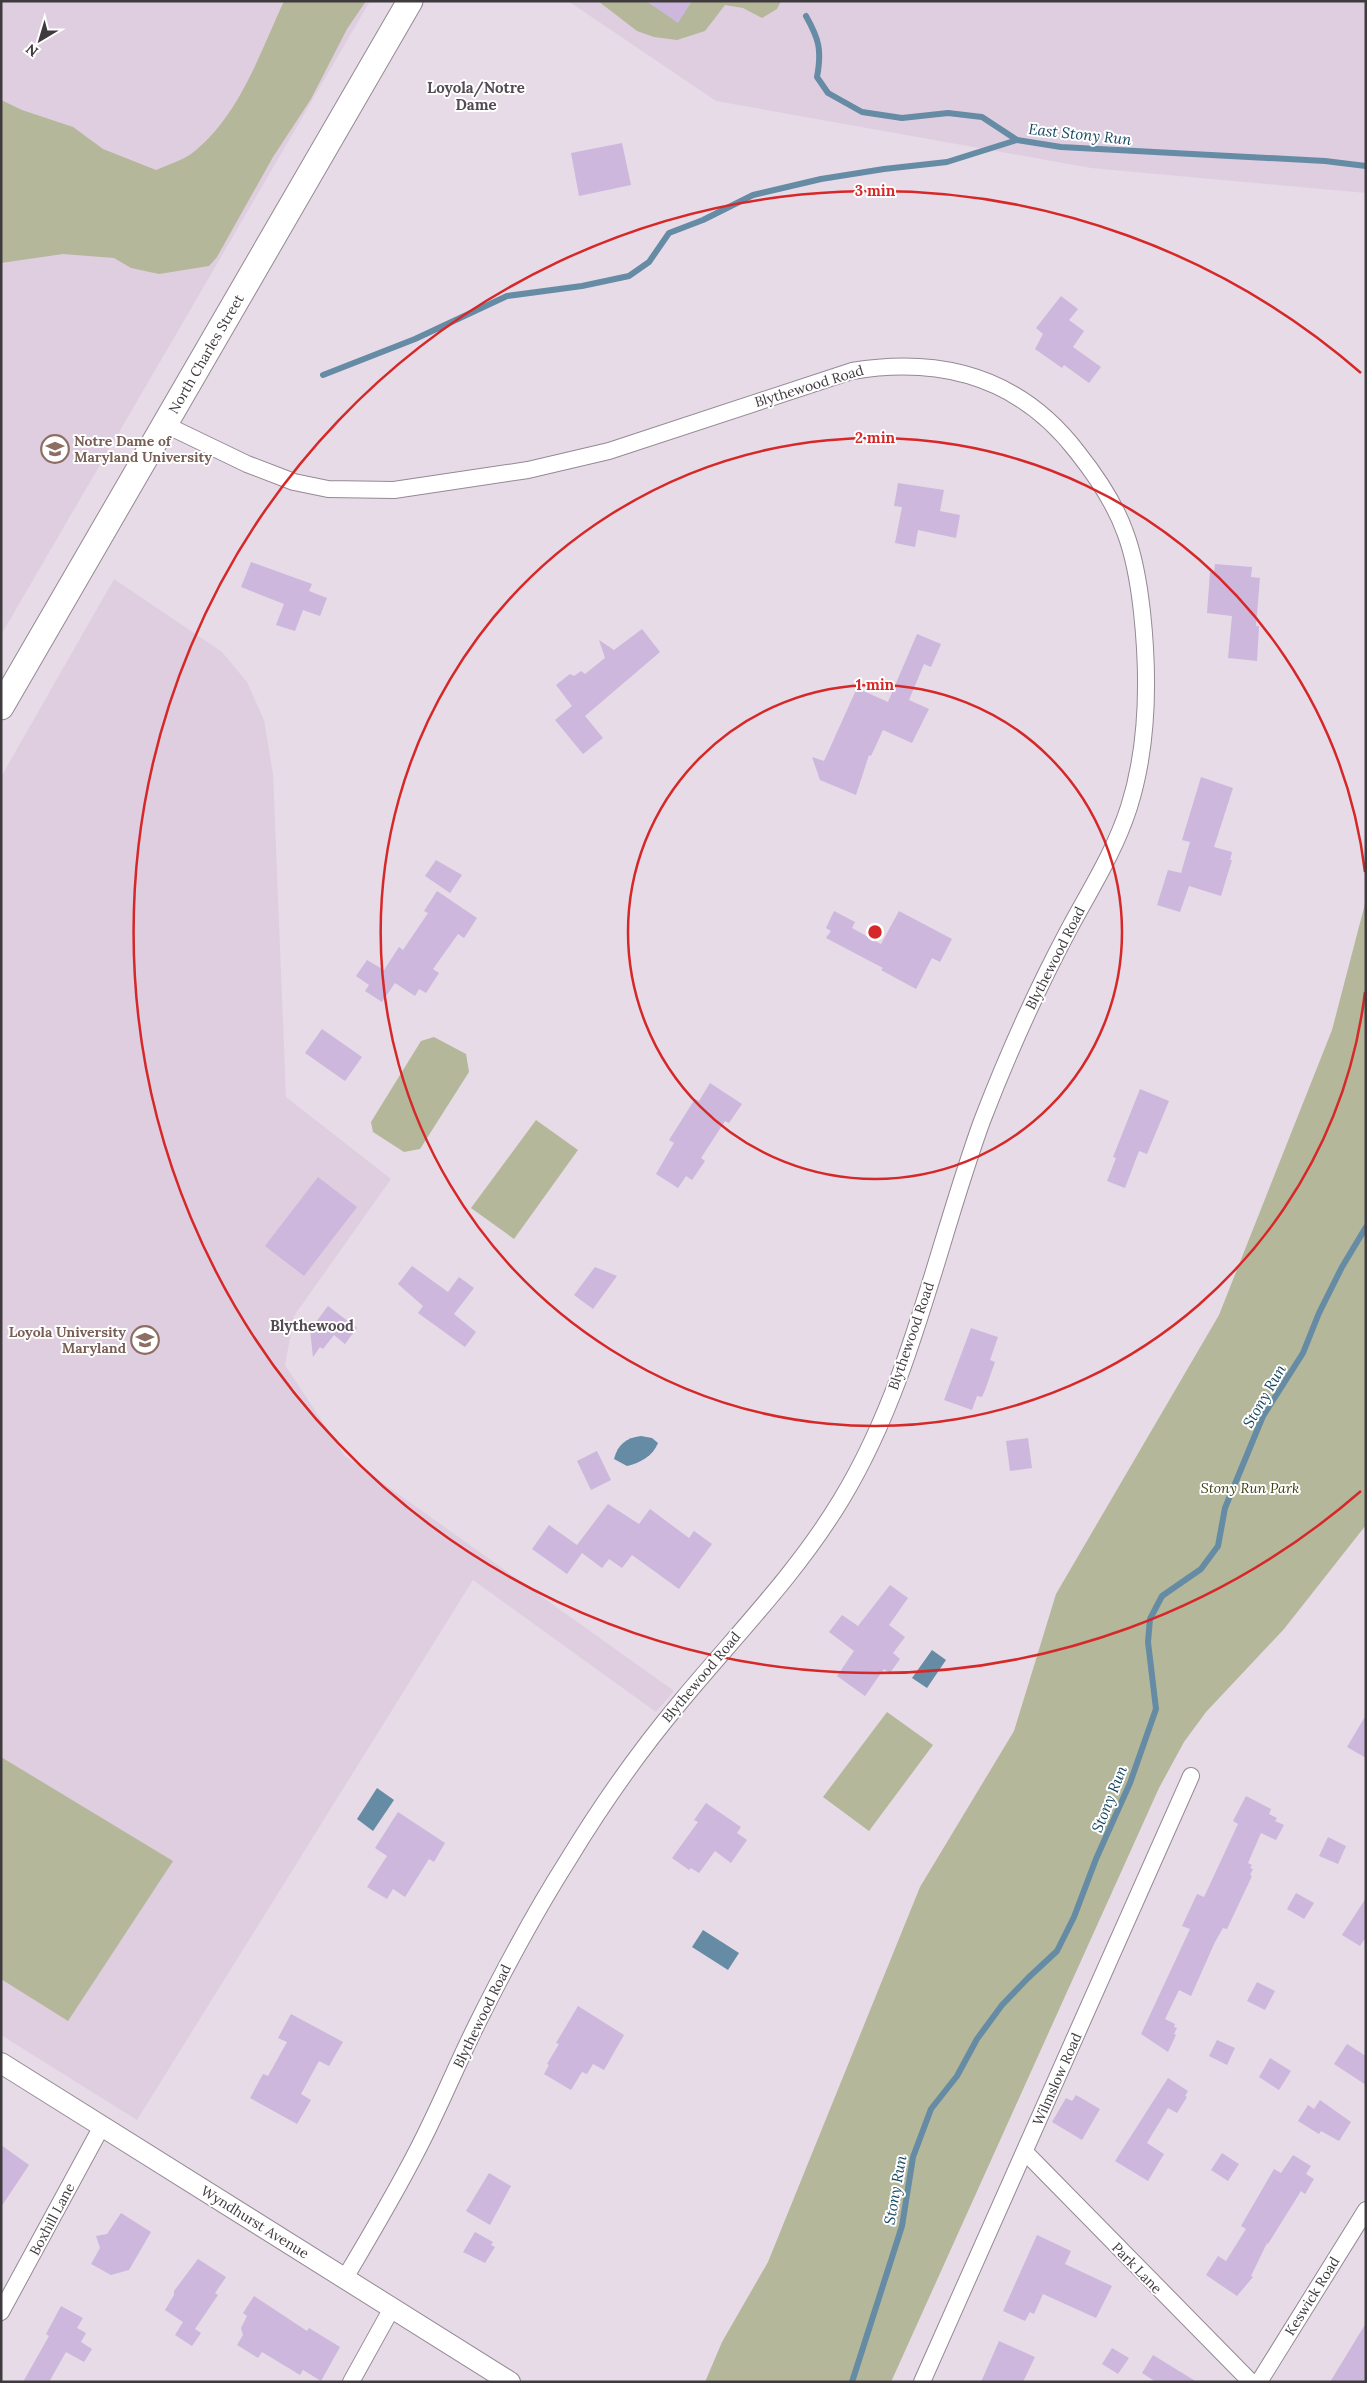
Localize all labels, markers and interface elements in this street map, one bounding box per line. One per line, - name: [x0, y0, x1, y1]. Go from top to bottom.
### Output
- north arrow: [15, 15, 65, 65]
- text: N: [22, 40, 42, 61]
- district label: Loyola/Notre Dame: [427, 78, 525, 114]
- water label: East Stony Run: [1028, 119, 1133, 149]
- text: 3 min: [855, 181, 896, 200]
- street label: North Charles Street: [164, 291, 248, 417]
- street label: Blythewood Road: [752, 361, 866, 411]
- text: 2 min: [855, 428, 896, 447]
- place label: Notre Dame of Maryland University: [74, 432, 212, 466]
- school or university icon: Notre Dame of Maryland University: [40, 434, 70, 464]
- text: 1 min: [856, 675, 895, 694]
- street label: Blythewood Road: [1021, 904, 1089, 1012]
- centre of rings: [866, 923, 884, 941]
- street label: Blythewood Road: [884, 1280, 938, 1392]
- district label: Blythewood: [270, 1316, 354, 1335]
- place label: Loyola University Maryland: [9, 1323, 126, 1357]
- school or university icon: Loyola University Maryland: [130, 1325, 160, 1355]
- water label: Stony Run: [1238, 1360, 1290, 1431]
- park label: Stony Run Park: [1201, 1479, 1299, 1497]
- street label: Blythewood Road: [658, 1628, 744, 1726]
- water label: Stony Run: [1087, 1762, 1131, 1835]
- street label: Blythewood Road: [449, 1961, 515, 2071]
- street label: Wilmslow Road: [1029, 2030, 1085, 2128]
- water label: Stony Run: [880, 2153, 911, 2226]
- street label: Boxhill Lane: [25, 2179, 79, 2258]
- street label: Wyndhurst Avenue: [198, 2182, 313, 2263]
- street label: Park Lane: [1108, 2239, 1166, 2298]
- street label: Keswick Road: [1281, 2253, 1343, 2339]

